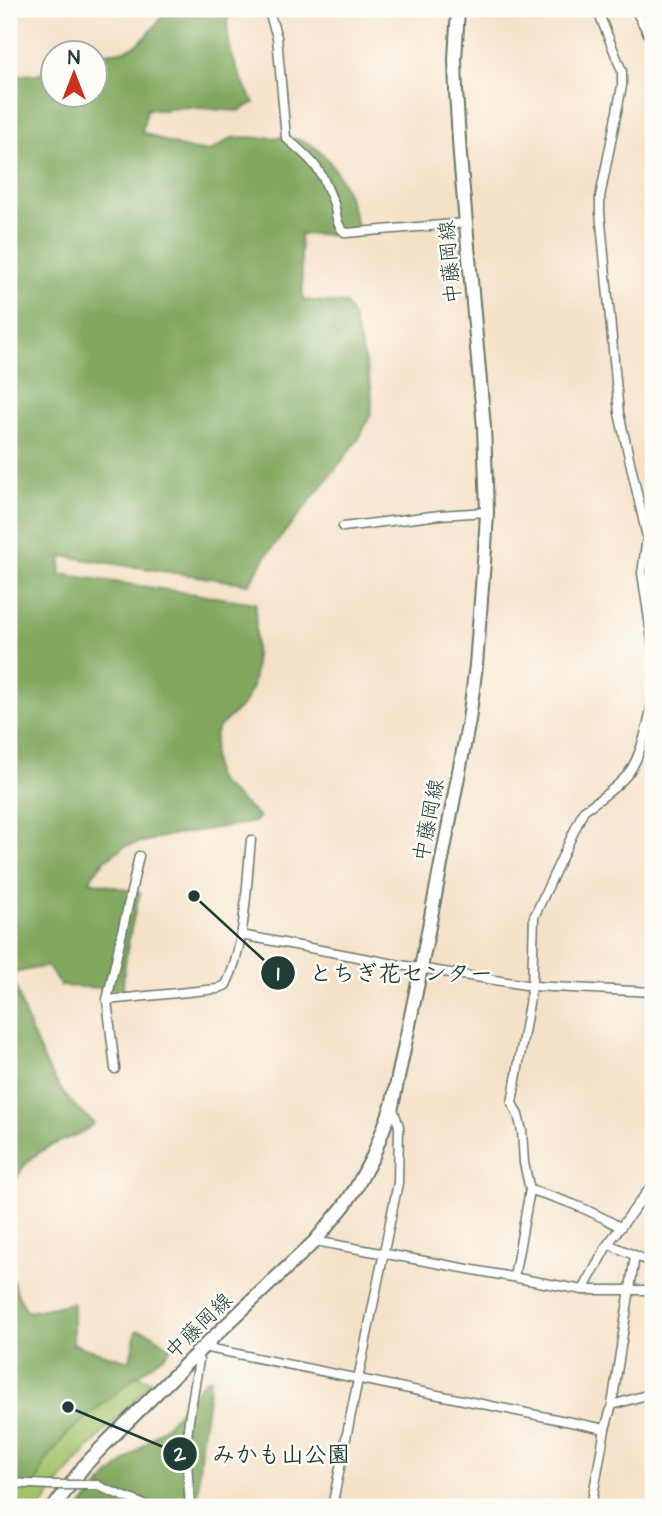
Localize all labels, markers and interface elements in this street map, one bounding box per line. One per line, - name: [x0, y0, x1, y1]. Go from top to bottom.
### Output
- north arrow: [38, 38, 108, 108]
- text: N: [68, 45, 80, 72]
- street label: 中藤岡線: [432, 219, 468, 305]
- street label: 中藤岡線: [407, 776, 451, 864]
- callout: とちぎ花センター: [260, 951, 507, 995]
- text: とちぎ花センター: [309, 958, 493, 990]
- text: 1: [277, 959, 280, 988]
- street label: 中藤岡線: [159, 1286, 239, 1366]
- callout: みかも山公園: [163, 1432, 364, 1476]
- text: みかも山公園: [212, 1439, 350, 1471]
- text: 2: [173, 1440, 187, 1469]

